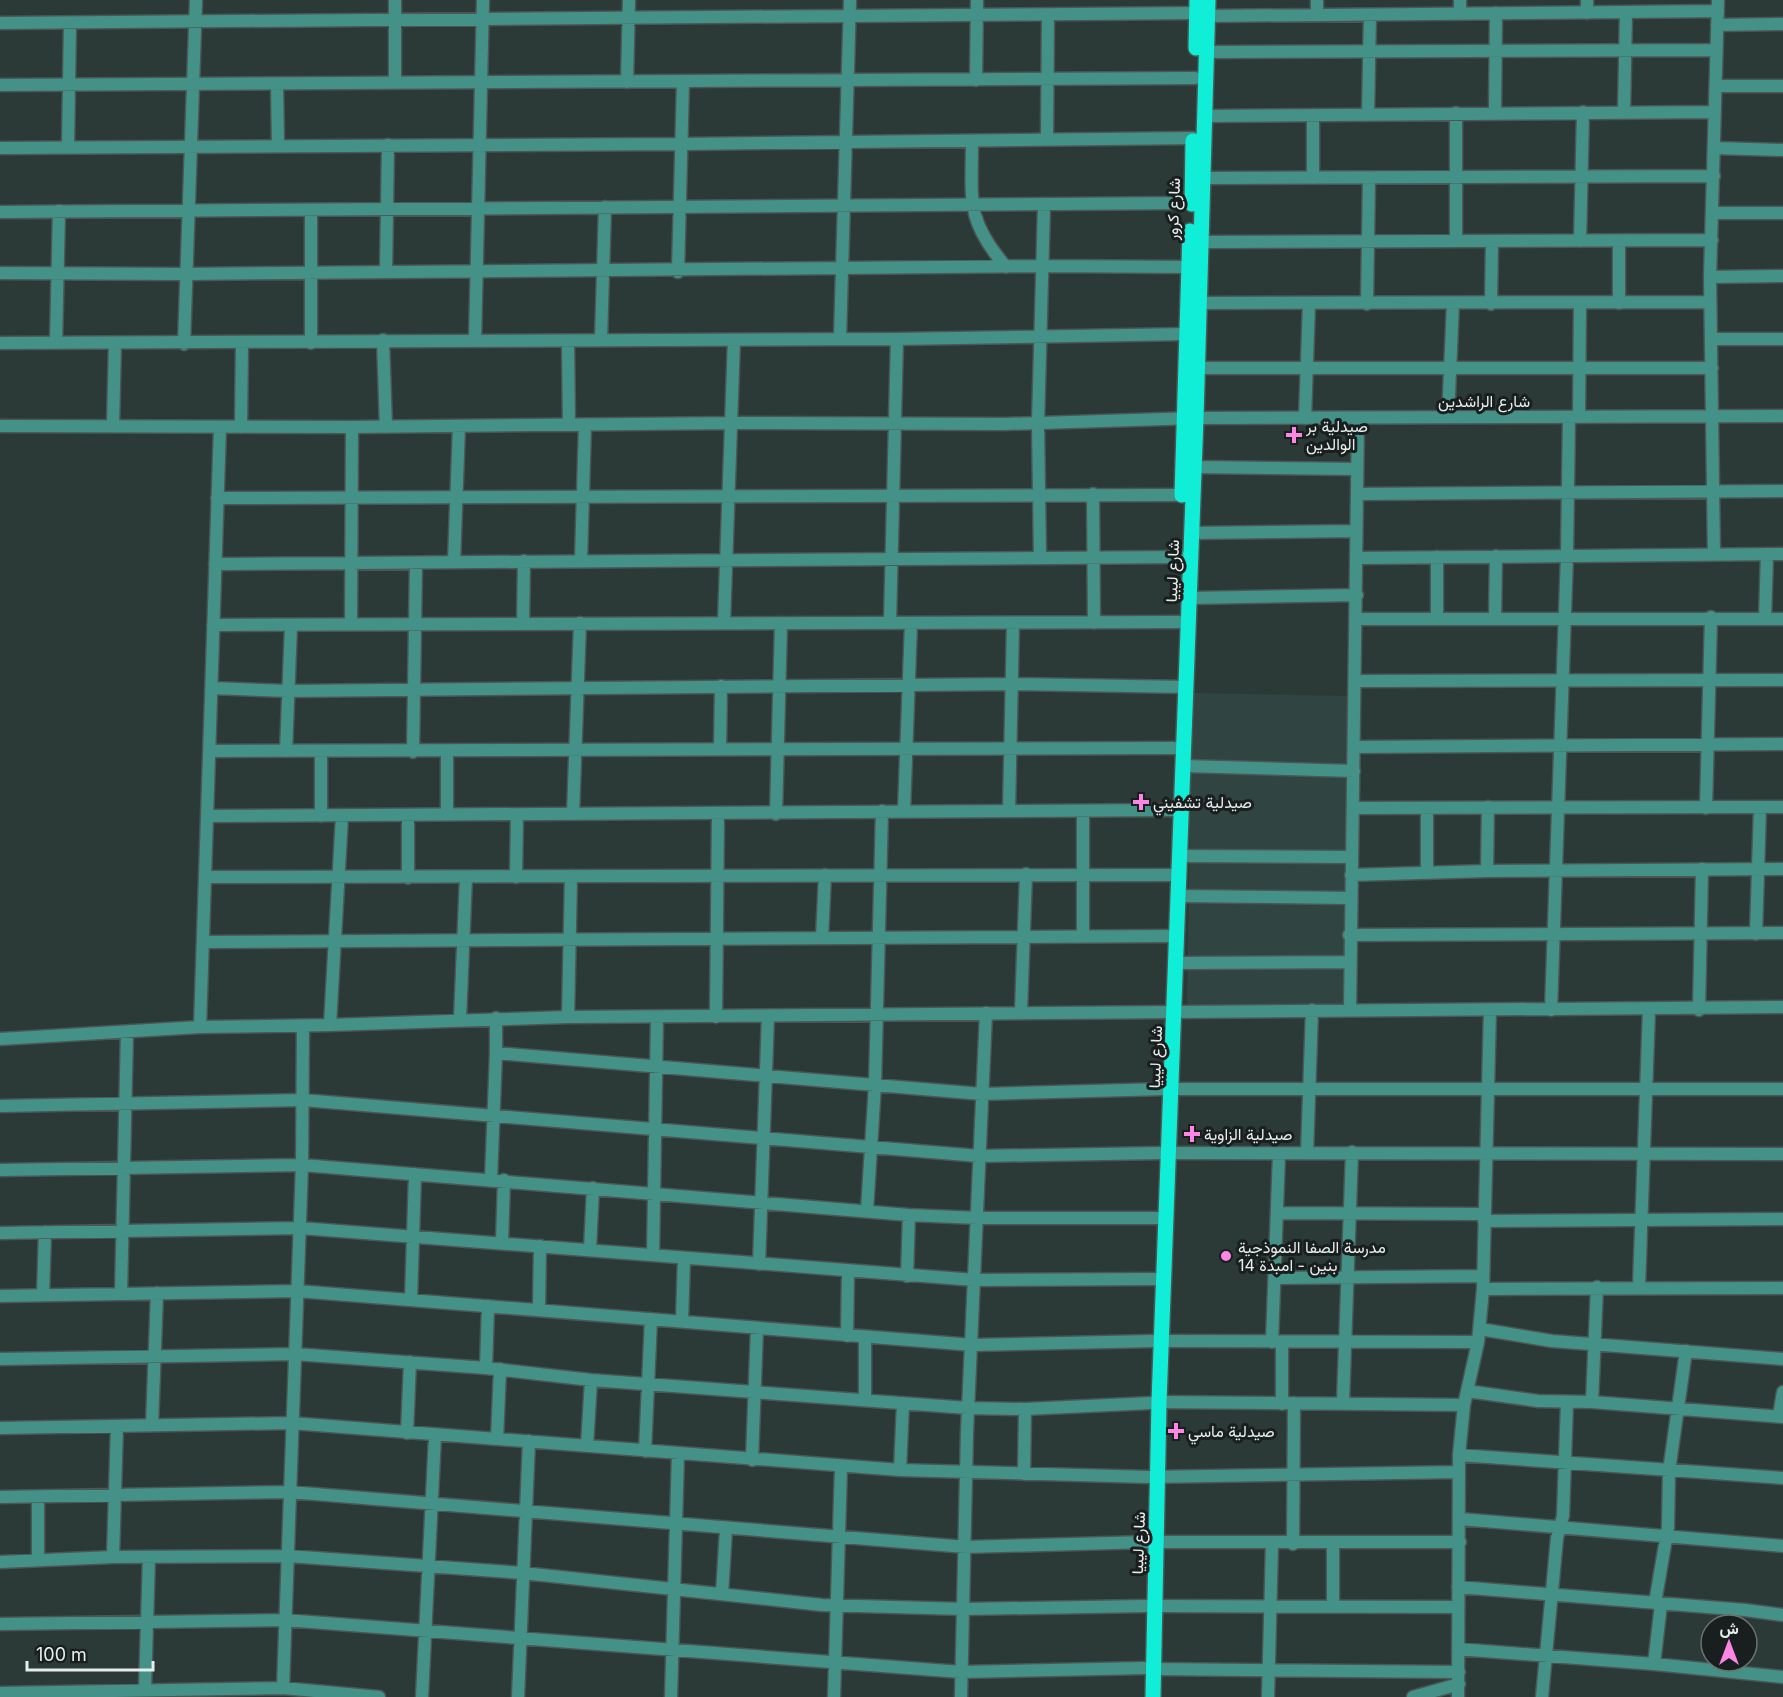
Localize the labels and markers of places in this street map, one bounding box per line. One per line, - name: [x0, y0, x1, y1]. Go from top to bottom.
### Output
- place label: صيدلية بر الوالدين: [1305, 416, 1368, 455]
- marker: صيدلية بر الوالدين: [1287, 428, 1301, 442]
- place label: صيدلية تشفيني: [1153, 792, 1252, 816]
- marker: صيدلية تشفيني: [1134, 795, 1148, 809]
- place label: صيدلية الزاوية: [1204, 1124, 1292, 1145]
- marker: صيدلية الزاوية: [1185, 1127, 1199, 1141]
- place label: مدرسة الصفا النموذجية بنين - امبدة 14: [1238, 1237, 1386, 1276]
- marker: مدرسة الصفا النموذجية بنين - امبدة 14: [1219, 1249, 1233, 1263]
- place label: صيدلية ماسي: [1188, 1421, 1275, 1445]
- marker: صيدلية ماسي: [1169, 1424, 1183, 1438]

